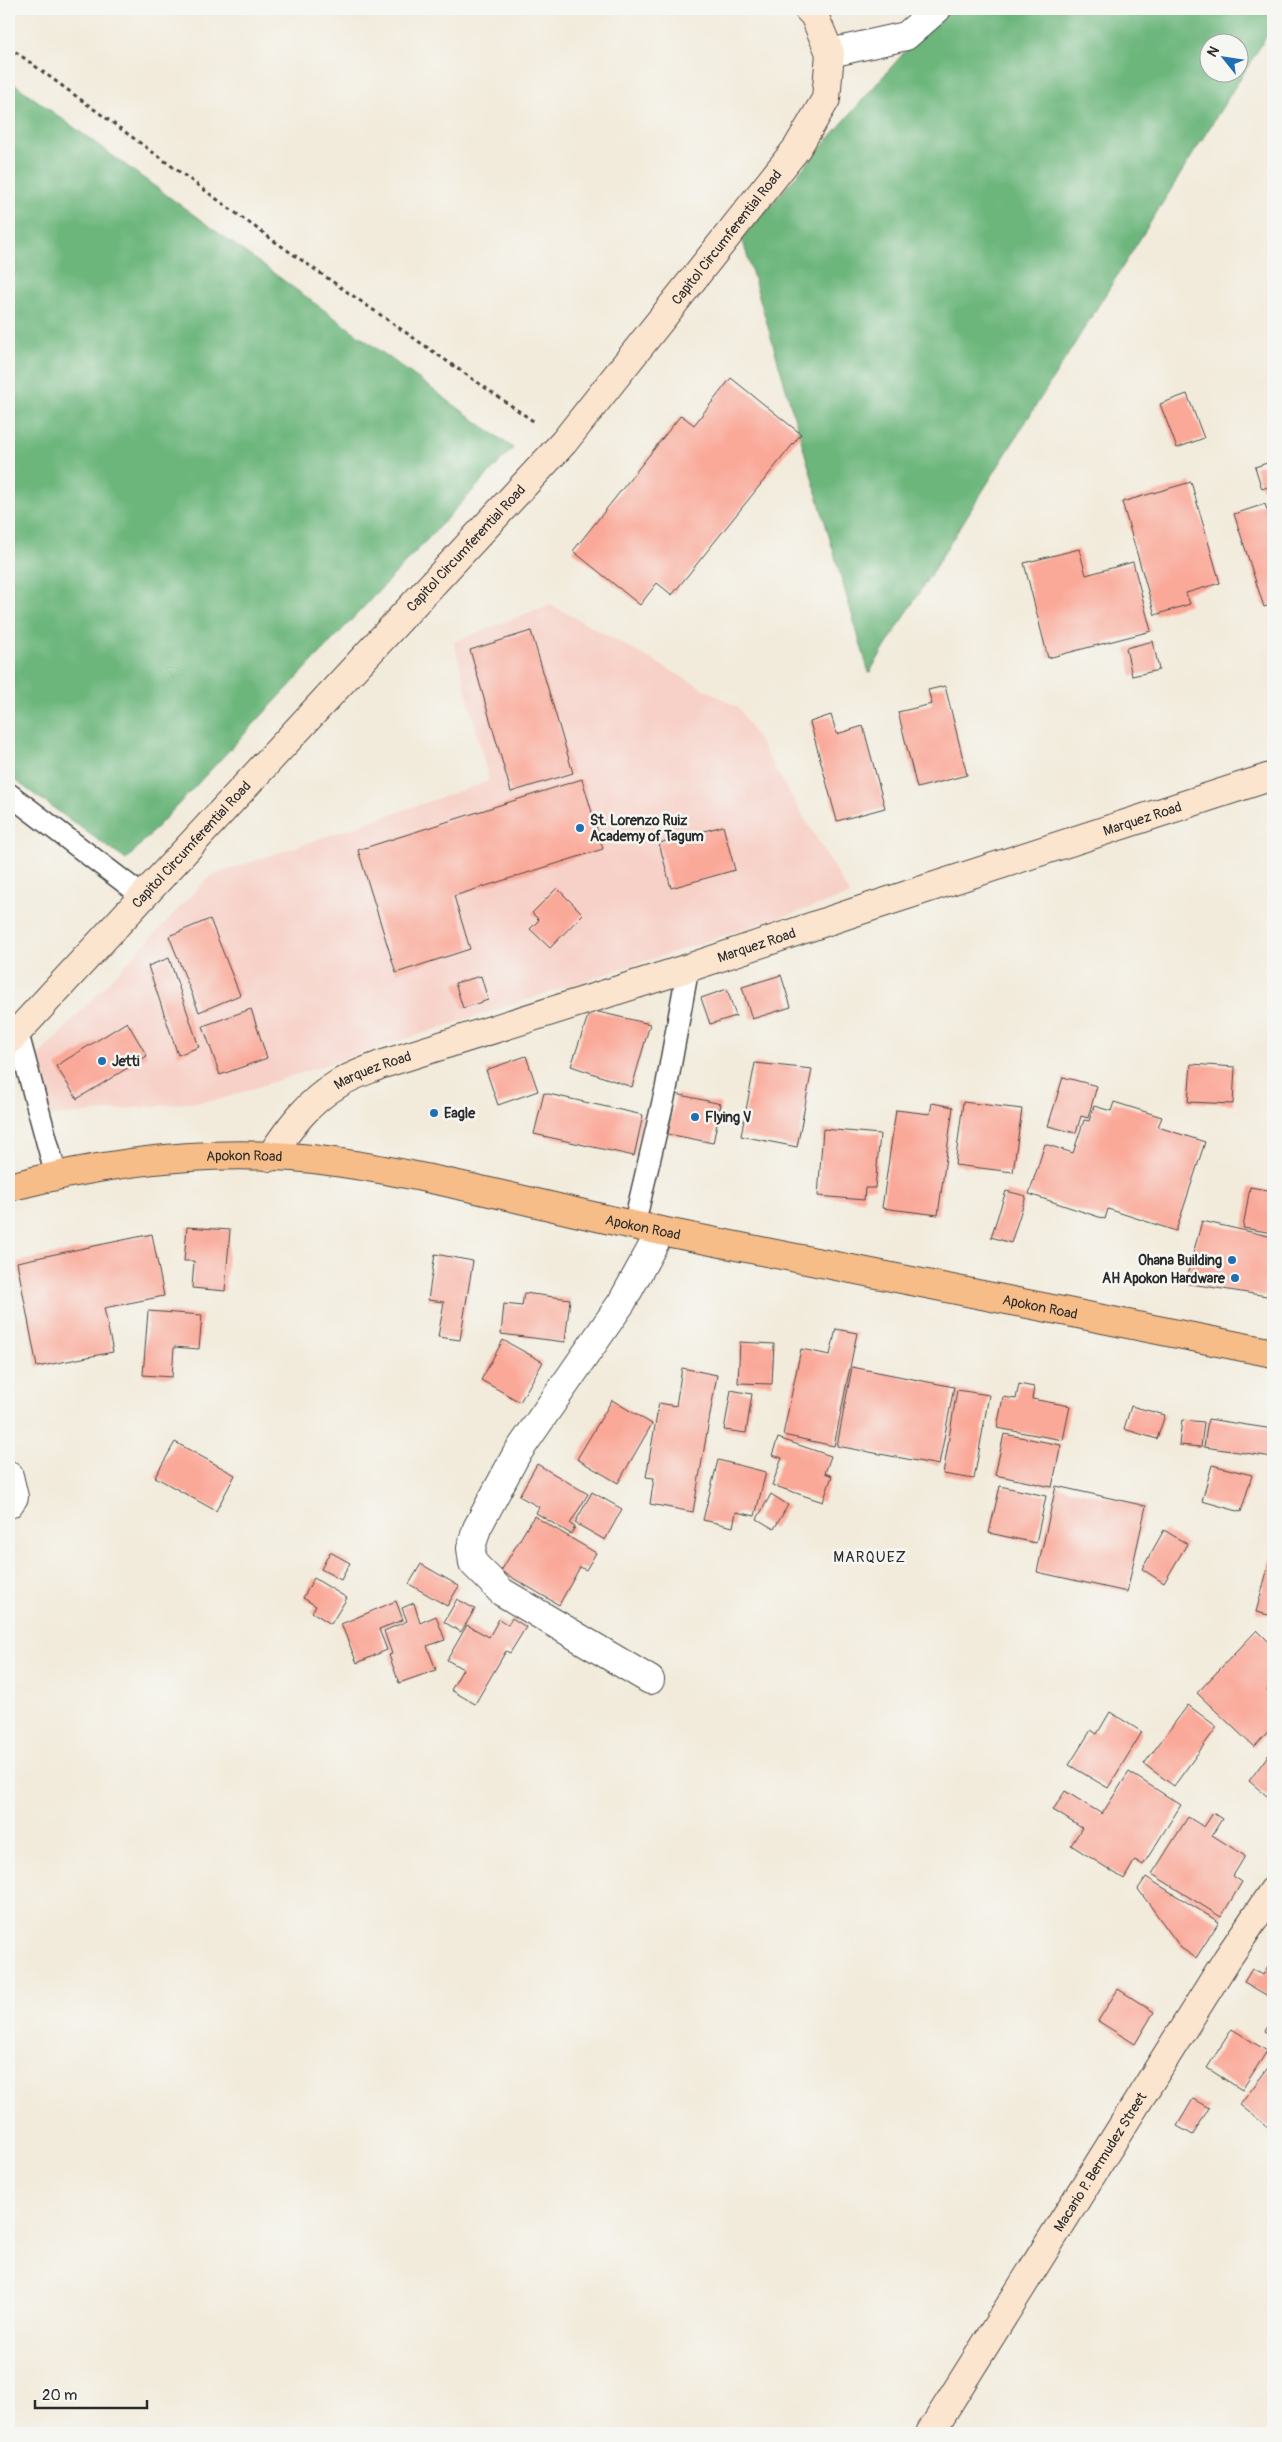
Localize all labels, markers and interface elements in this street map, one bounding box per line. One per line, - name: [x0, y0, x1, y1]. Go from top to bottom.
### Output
- north arrow: [1200, 32, 1250, 82]
- text: N: [1203, 43, 1223, 60]
- street label: Capitol Circumferential Road: [668, 166, 785, 308]
- street label: Capitol Circumferential Road: [403, 481, 529, 615]
- street label: Capitol Circumferential Road: [128, 777, 254, 912]
- street label: Marquez Road: [1101, 798, 1184, 839]
- place label: St. Lorenzo Ruiz Academy of Tagum: [590, 812, 704, 845]
- marker: St. Lorenzo Ruiz Academy of Tagum: [574, 822, 586, 834]
- street label: Marquez Road: [715, 924, 798, 966]
- street label: Marquez Road: [331, 1047, 413, 1093]
- place label: Jetti: [112, 1053, 140, 1070]
- marker: Jetti: [96, 1055, 108, 1067]
- place label: Eagle: [444, 1105, 476, 1122]
- marker: Eagle: [428, 1107, 440, 1119]
- place label: Flying V: [705, 1109, 751, 1126]
- marker: Flying V: [689, 1111, 701, 1123]
- street label: Apokon Road: [206, 1147, 283, 1165]
- street label: Apokon Road: [604, 1211, 682, 1243]
- place label: Ohana Building: [1138, 1252, 1222, 1269]
- marker: Ohana Building: [1226, 1254, 1238, 1266]
- place label: AH Apokon Hardware: [1102, 1270, 1226, 1287]
- marker: AH Apokon Hardware: [1229, 1272, 1241, 1284]
- street label: Apokon Road: [1001, 1291, 1079, 1322]
- district label: MARQUEZ: [833, 1548, 907, 1567]
- street label: Macario P. Bermudez Street: [1050, 2089, 1150, 2235]
- scale bar: [35, 2377, 148, 2409]
- text: 20 m: [42, 2386, 77, 2405]

